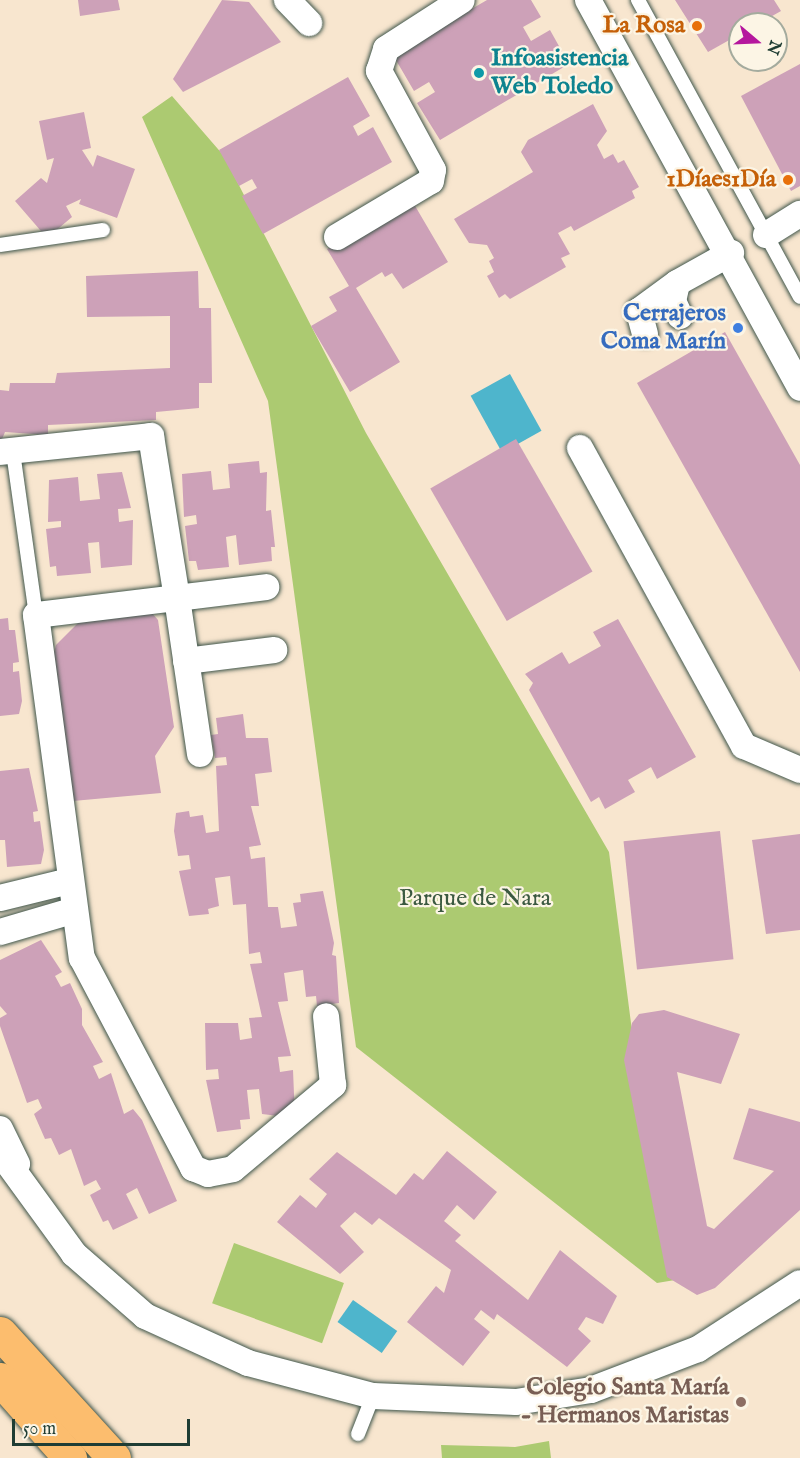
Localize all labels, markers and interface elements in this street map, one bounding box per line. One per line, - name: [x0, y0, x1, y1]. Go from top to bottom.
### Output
- place label: La Rosa: [602, 12, 685, 40]
- north arrow: [728, 12, 788, 72]
- marker: La Rosa: [690, 19, 704, 33]
- text: N: [761, 37, 785, 57]
- place label: Infoasistencia Web Toledo: [491, 45, 628, 101]
- marker: Infoasistencia Web Toledo: [472, 66, 486, 80]
- place label: 1Díaes1Día: [667, 166, 776, 194]
- marker: 1Díaes1Día: [781, 173, 795, 187]
- place label: Cerrajeros Coma Marín: [601, 300, 726, 356]
- marker: Cerrajeros Coma Marín: [731, 321, 745, 335]
- park label: Parque de Nara: [399, 885, 551, 913]
- place label: Colegio Santa María - Hermanos Maristas: [521, 1374, 729, 1430]
- marker: Colegio Santa María - Hermanos Maristas: [734, 1395, 748, 1409]
- scale bar: [15, 1407, 194, 1445]
- text: 50 m: [23, 1418, 56, 1441]

